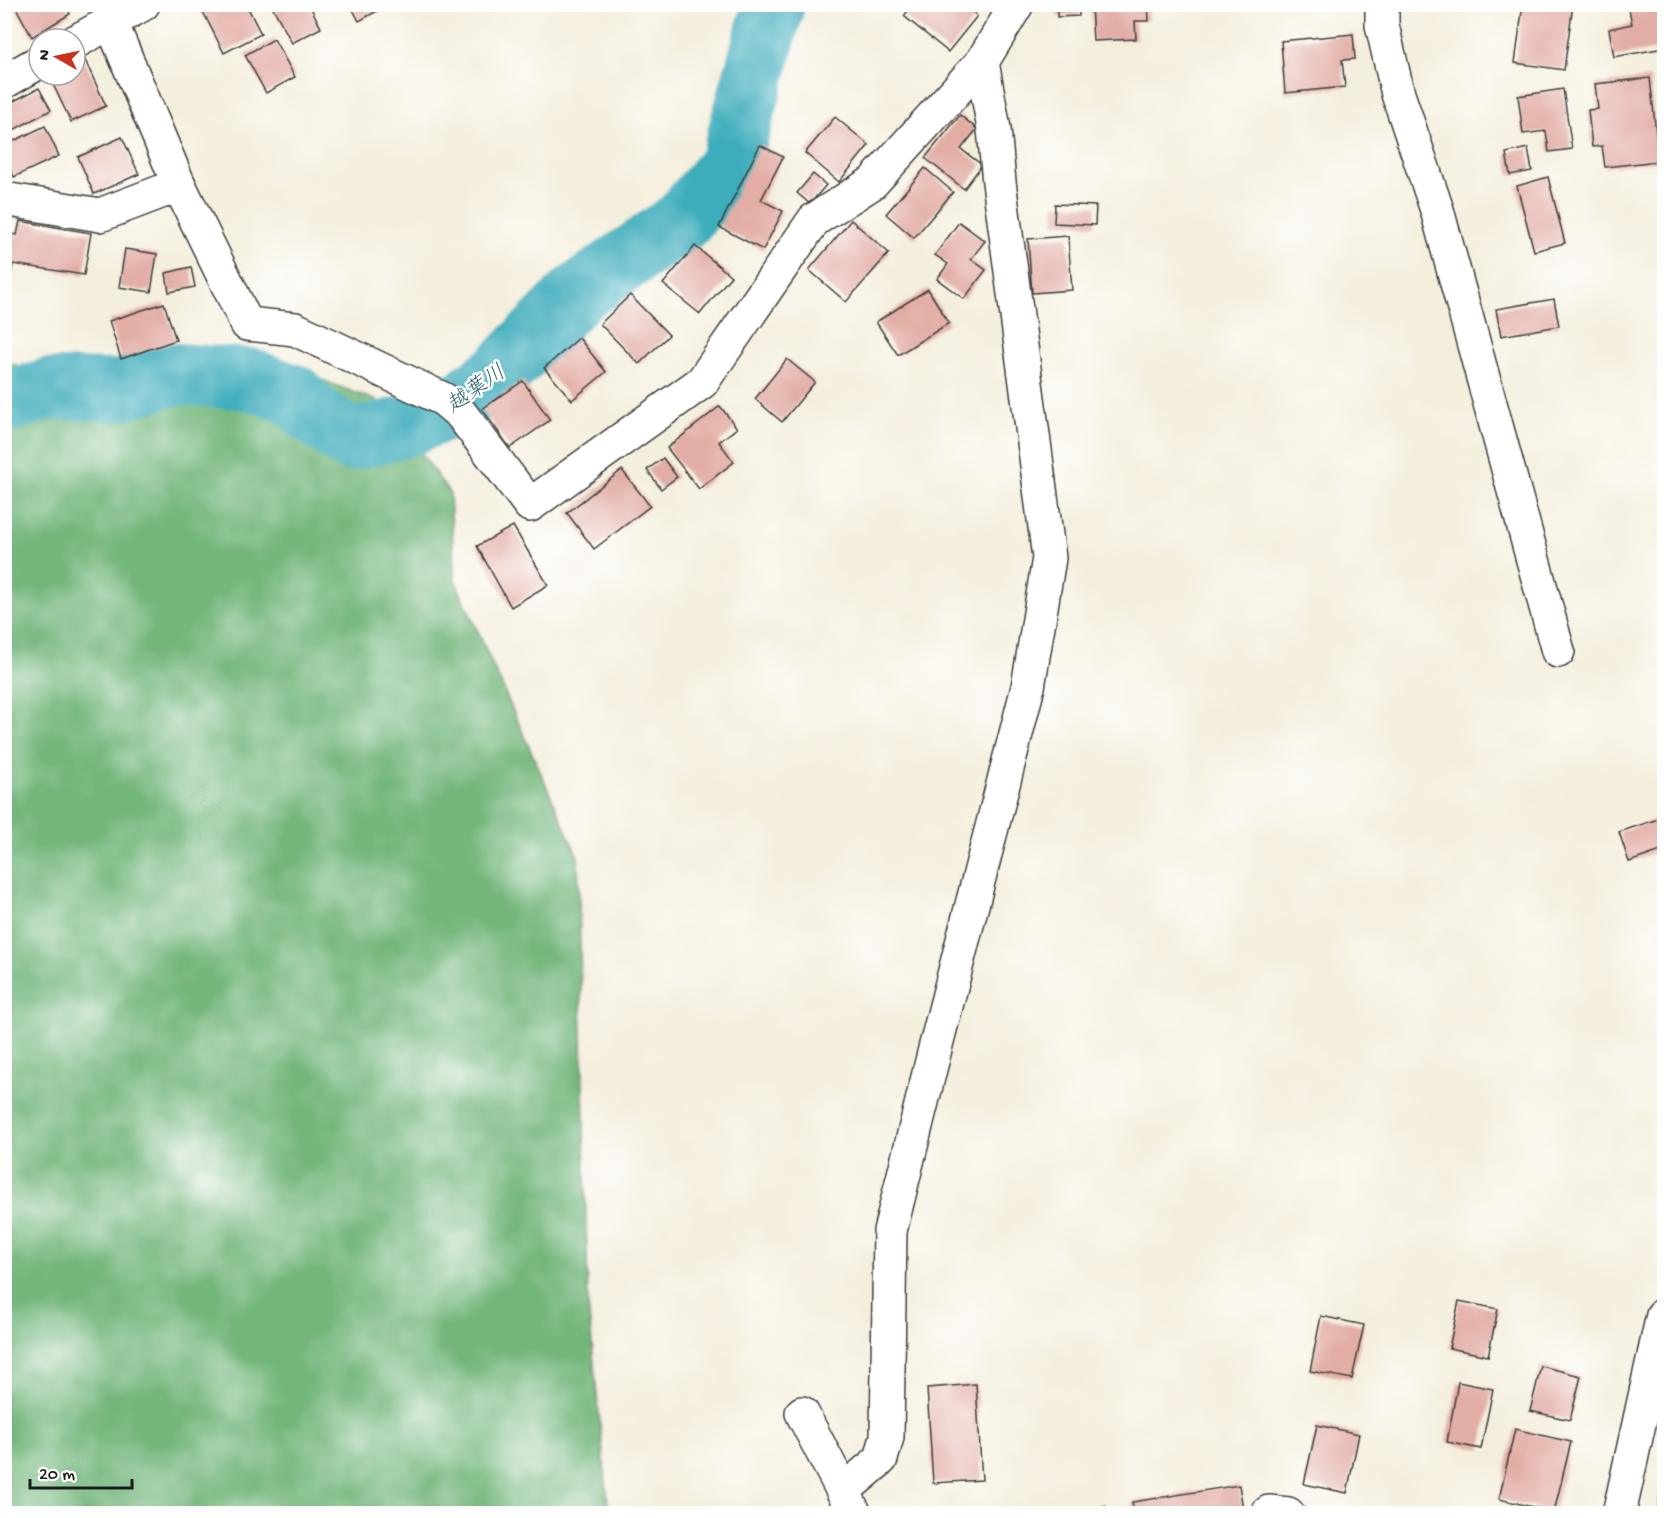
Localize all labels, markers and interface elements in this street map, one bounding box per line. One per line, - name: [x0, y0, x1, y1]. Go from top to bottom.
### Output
- north arrow: [27, 27, 87, 87]
- text: N: [35, 48, 56, 62]
- water label: 越葉川: [441, 360, 512, 420]
- scale bar: [30, 1452, 132, 1490]
- text: 20 m: [39, 1465, 75, 1486]

